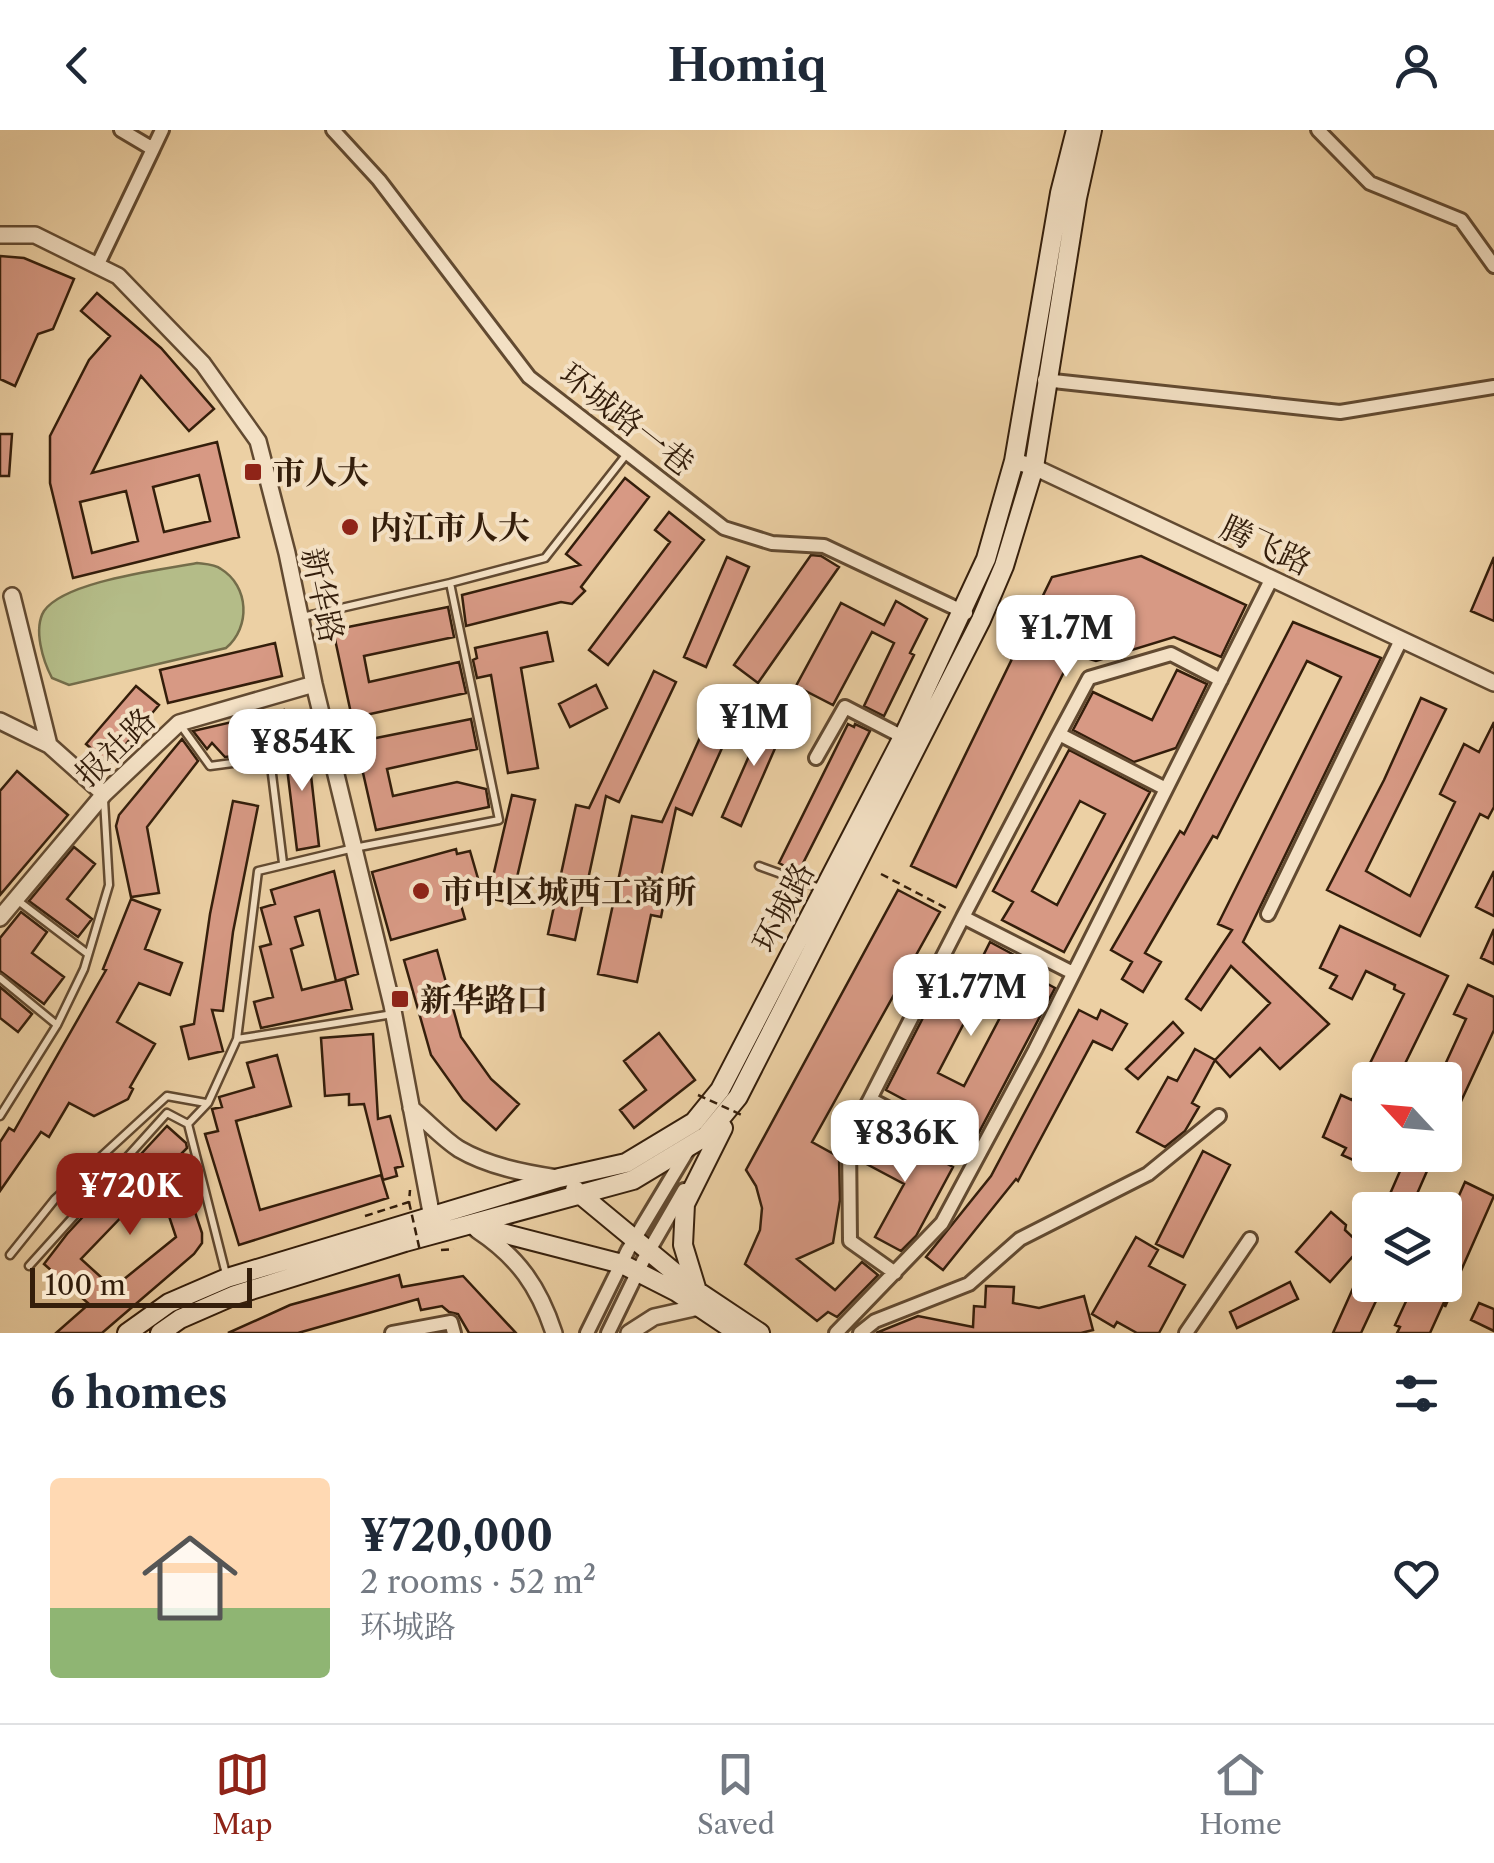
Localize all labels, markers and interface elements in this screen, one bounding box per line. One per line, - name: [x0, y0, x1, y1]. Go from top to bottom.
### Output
- text: Homiq: [667, 37, 827, 93]
- icon: back: [50, 38, 105, 93]
- icon: person: [1389, 38, 1444, 93]
- street label: 环城路一巷: [552, 354, 702, 484]
- place label: 市人大: [273, 453, 369, 492]
- marker: 市人大: [242, 461, 264, 483]
- street label: 腾飞路: [1214, 507, 1318, 583]
- place label: 内江市人大: [370, 508, 530, 547]
- marker: 内江市人大: [339, 516, 361, 538]
- street label: 新华路: [294, 544, 352, 646]
- pin: ¥1.7M: [996, 595, 1136, 680]
- text: ¥1.7M: [1018, 608, 1114, 647]
- pin: ¥1M: [706, 684, 802, 769]
- text: ¥1M: [719, 697, 789, 736]
- street label: 报社路: [67, 700, 163, 794]
- pin: ¥854K: [232, 709, 372, 794]
- text: ¥854K: [250, 722, 354, 761]
- street label: 环城路: [744, 855, 822, 959]
- place label: 市中区城西工商所: [441, 872, 697, 911]
- marker: 市中区城西工商所: [410, 880, 432, 902]
- pin: ¥1.77M: [890, 954, 1052, 1039]
- text: ¥1.77M: [915, 967, 1027, 1006]
- place label: 新华路口: [420, 980, 548, 1019]
- marker: 新华路口: [389, 988, 411, 1010]
- north arrow: [1352, 1062, 1462, 1172]
- map controls: [1352, 1062, 1462, 1302]
- pin: ¥836K: [835, 1100, 975, 1185]
- text: ¥836K: [853, 1113, 957, 1152]
- pin: ¥720K: [60, 1153, 200, 1238]
- text: ¥720K: [78, 1166, 182, 1205]
- button: layers: [1352, 1192, 1462, 1302]
- scale bar: [30, 1263, 252, 1308]
- text: 100 m: [45, 1268, 126, 1302]
- icon: filters: [1389, 1366, 1444, 1421]
- text: 6 homes: [50, 1367, 228, 1419]
- text: ¥720,000: [360, 1510, 553, 1562]
- icon: home: [130, 1518, 250, 1638]
- icon: heart: [1389, 1551, 1444, 1606]
- text: 2 rooms · 52 m²: [360, 1562, 596, 1601]
- text: 环城路: [360, 1607, 456, 1646]
- tab: Map: [212, 1747, 272, 1841]
- tab: Saved: [697, 1747, 775, 1841]
- tab: Home: [1199, 1747, 1282, 1841]

